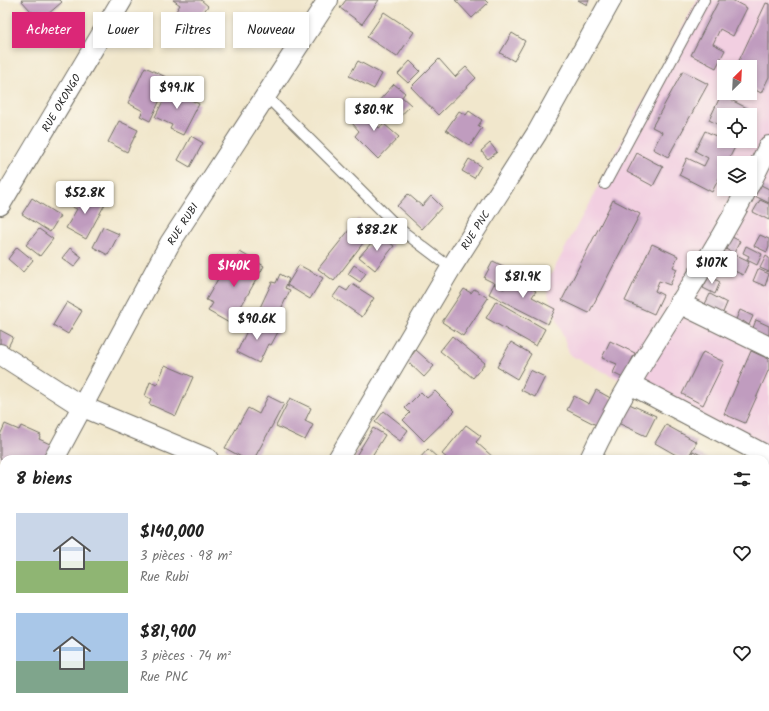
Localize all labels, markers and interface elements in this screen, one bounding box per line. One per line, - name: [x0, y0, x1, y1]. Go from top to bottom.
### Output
- chip: Acheter: [12, 12, 85, 48]
- chip: Louer: [93, 12, 153, 48]
- chip: Filtres: [161, 12, 225, 48]
- chip: Nouveau: [233, 12, 309, 48]
- north arrow: [717, 60, 757, 100]
- map controls: [717, 60, 757, 196]
- street label: RUE OKONGO: [37, 71, 86, 136]
- pin: $99.1K: [144, 76, 210, 110]
- text: $99.1K: [159, 78, 195, 99]
- pin: $80.9K: [341, 98, 407, 132]
- text: $80.9K: [354, 100, 394, 121]
- button: locate: [717, 108, 757, 148]
- button: layers: [717, 156, 757, 196]
- pin: $52.8K: [52, 181, 118, 215]
- text: $52.8K: [65, 183, 105, 204]
- street label: RUE RUBI: [163, 200, 204, 249]
- street label: RUE PNC: [457, 207, 496, 254]
- pin: $88.2K: [344, 218, 410, 252]
- text: $88.2K: [356, 220, 398, 241]
- pin: $107K: [684, 251, 740, 285]
- text: $107K: [696, 253, 728, 274]
- pin: $140K: [206, 254, 262, 288]
- text: $140K: [217, 256, 251, 277]
- pin: $81.9K: [490, 265, 556, 299]
- text: $81.9K: [505, 267, 541, 288]
- pin: $90.6K: [224, 307, 290, 341]
- text: $90.6K: [238, 309, 276, 330]
- text: 8 biens: [16, 466, 72, 493]
- icon: filters: [731, 468, 753, 490]
- text: $140,000: [140, 519, 204, 546]
- icon: home: [48, 529, 96, 577]
- icon: heart: [731, 542, 753, 564]
- text: 3 pièces · 98 m²: [140, 546, 232, 567]
- text: Rue Rubi: [140, 567, 189, 588]
- text: $81,900: [140, 619, 196, 646]
- icon: home: [48, 629, 96, 677]
- icon: heart: [731, 642, 753, 664]
- text: 3 pièces · 74 m²: [140, 646, 231, 667]
- text: Rue PNC: [140, 667, 189, 688]

